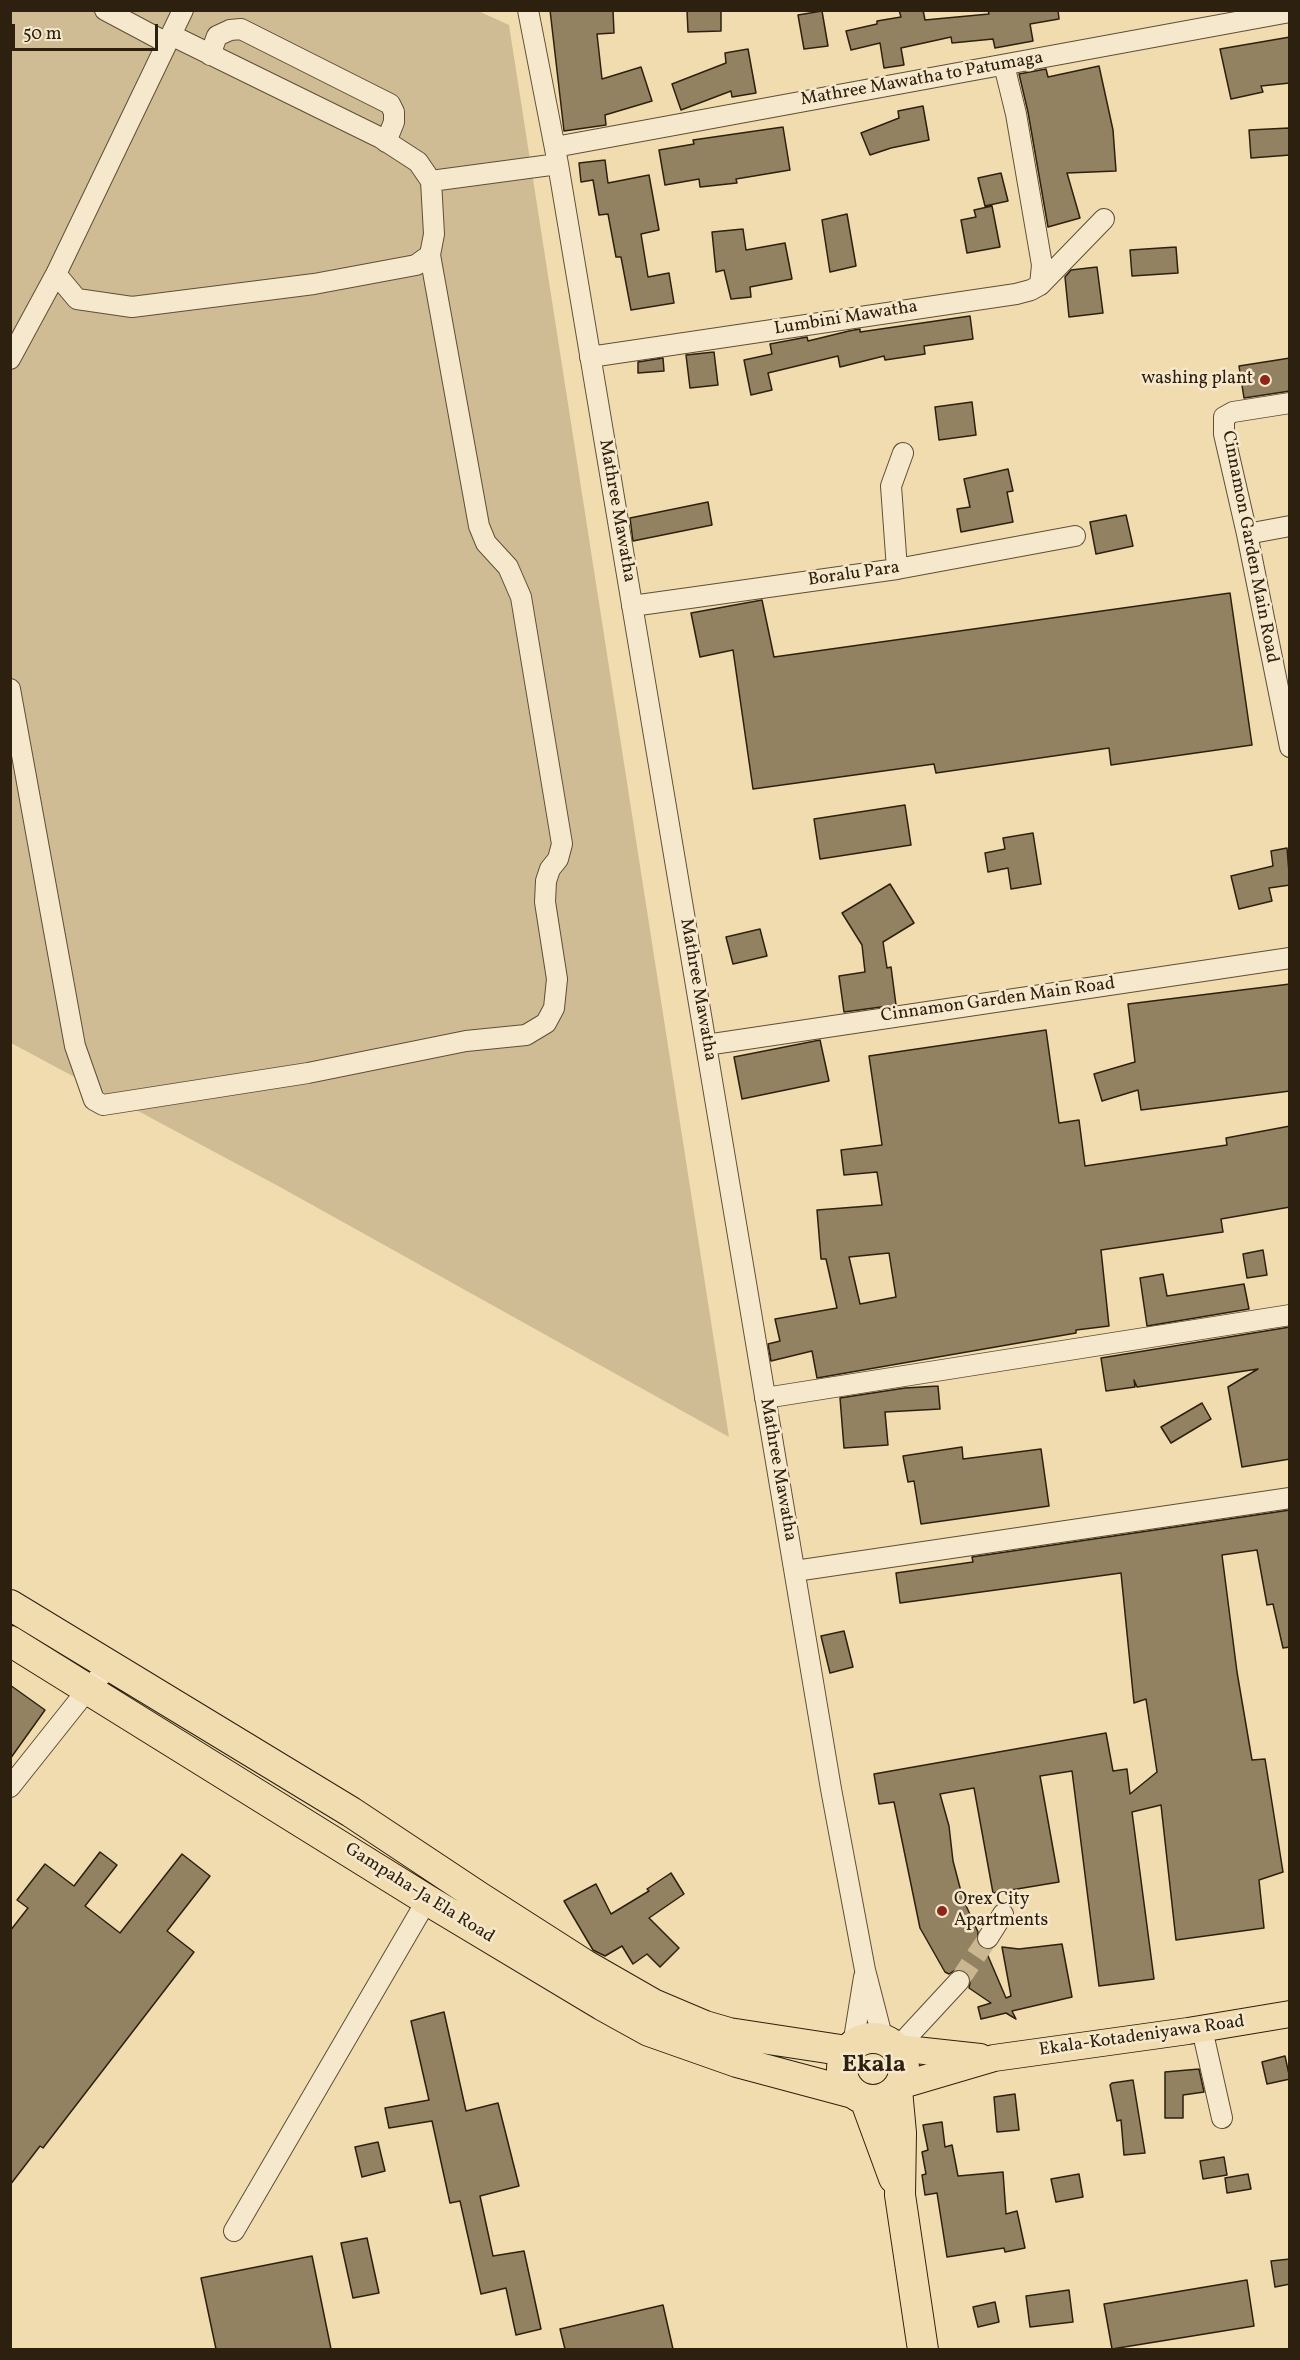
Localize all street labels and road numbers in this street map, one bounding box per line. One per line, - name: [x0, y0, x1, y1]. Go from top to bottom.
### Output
- street label: Mathree Mawatha to Patumaga: [799, 48, 1045, 112]
- street label: Lumbini Mawatha: [773, 297, 919, 341]
- street label: Cinnamon Garden Main Road: [1216, 429, 1282, 665]
- street label: Mathree Mawatha: [593, 438, 639, 584]
- street label: Boralu Para: [807, 558, 901, 592]
- street label: Mathree Mawatha: [674, 917, 720, 1063]
- street label: Cinnamon Garden Main Road: [879, 974, 1117, 1028]
- street label: Mathree Mawatha: [754, 1397, 800, 1543]
- street label: Gampaha-Ja Ela Road: [340, 1839, 498, 1949]
- street label: Ekala-Kotadeniyawa Road: [1038, 2012, 1246, 2062]

